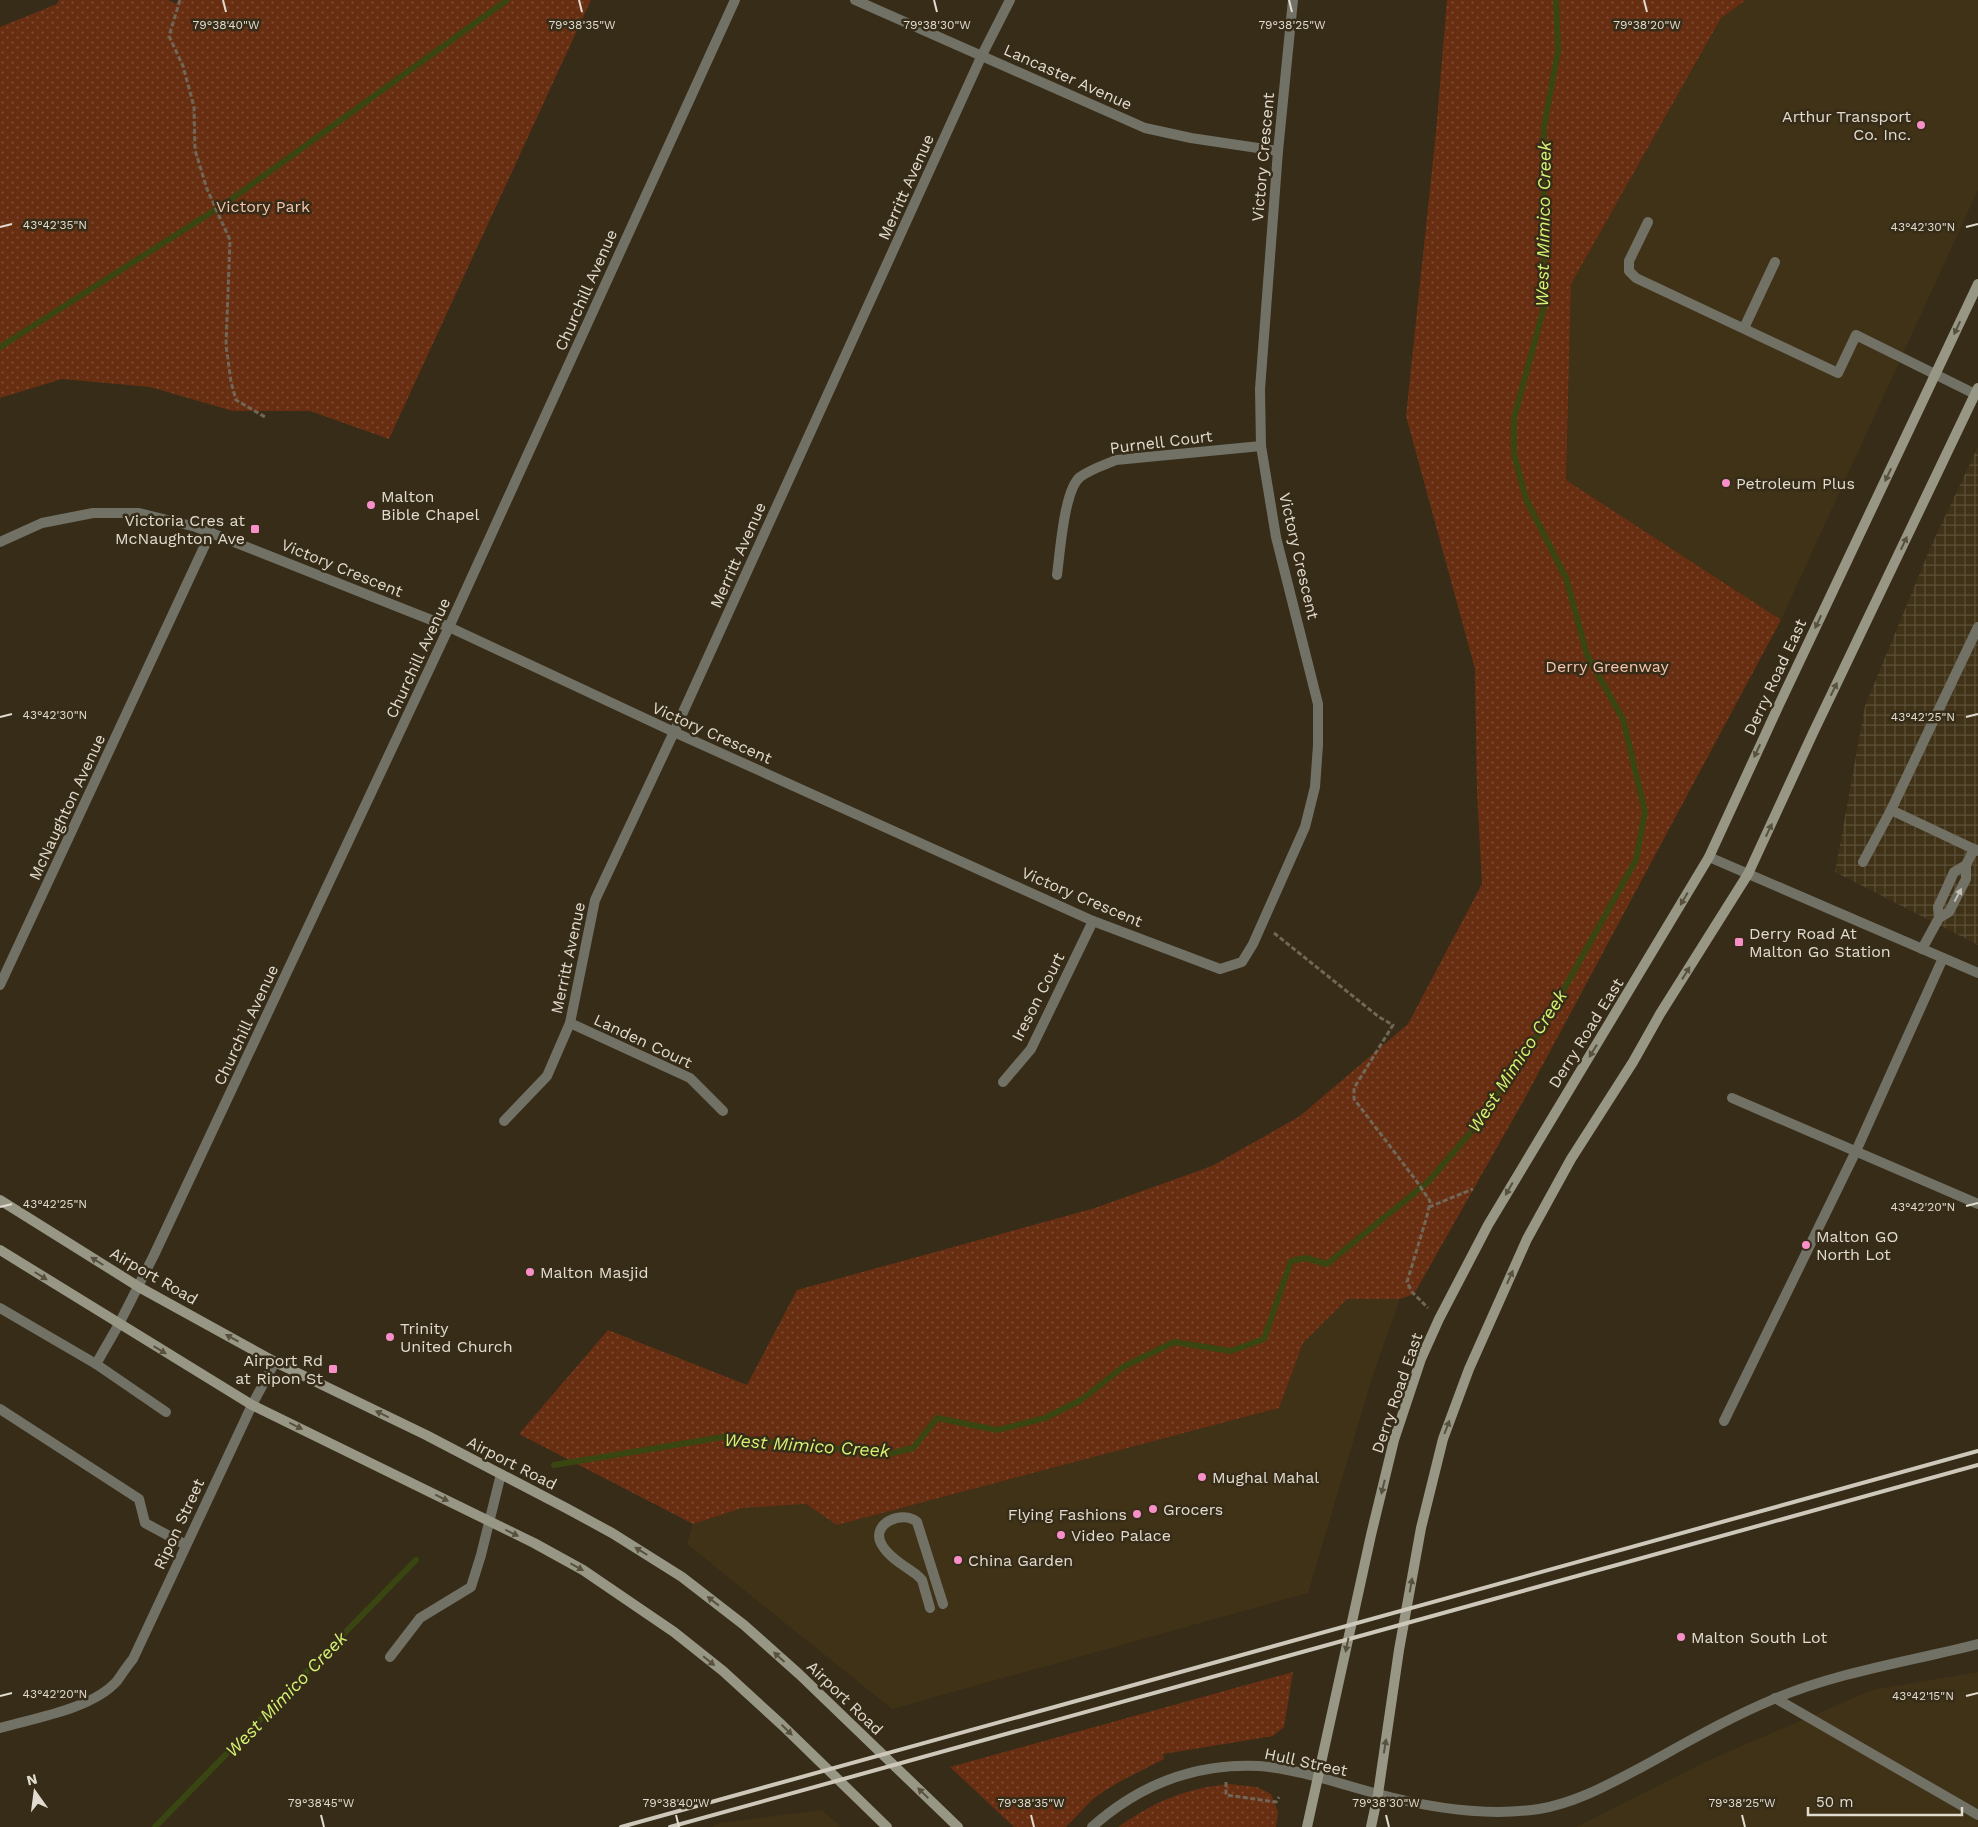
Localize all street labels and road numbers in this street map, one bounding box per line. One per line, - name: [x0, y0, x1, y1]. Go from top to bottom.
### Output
- street label: Lancaster Avenue: [1001, 40, 1135, 114]
- street label: Victory Crescent: [1248, 91, 1278, 222]
- street label: Merritt Avenue: [874, 131, 938, 243]
- street label: Churchill Avenue: [551, 226, 621, 354]
- street label: Purnell Court: [1109, 426, 1214, 458]
- street label: Victory Crescent: [1275, 491, 1323, 621]
- street label: Merritt Avenue: [706, 499, 770, 611]
- street label: Victory Crescent: [278, 535, 406, 601]
- street label: Churchill Avenue: [382, 595, 454, 721]
- street label: Derry Road East: [1740, 616, 1810, 738]
- street label: Victory Crescent: [649, 698, 775, 768]
- street label: McNaughton Avenue: [25, 731, 109, 883]
- street label: Victory Crescent: [1019, 863, 1146, 931]
- street label: Merritt Avenue: [547, 900, 589, 1016]
- street label: Ireson Court: [1008, 949, 1069, 1044]
- street label: Churchill Avenue: [210, 962, 282, 1088]
- street label: Derry Road East: [1545, 974, 1628, 1091]
- street label: Landen Court: [591, 1010, 695, 1072]
- street label: Airport Road: [107, 1243, 201, 1309]
- street label: Derry Road East: [1367, 1330, 1427, 1456]
- street label: Airport Road: [464, 1432, 560, 1494]
- street label: Ripon Street: [150, 1475, 208, 1572]
- street label: Airport Road: [803, 1657, 887, 1739]
- street label: Hull Street: [1263, 1744, 1350, 1780]

